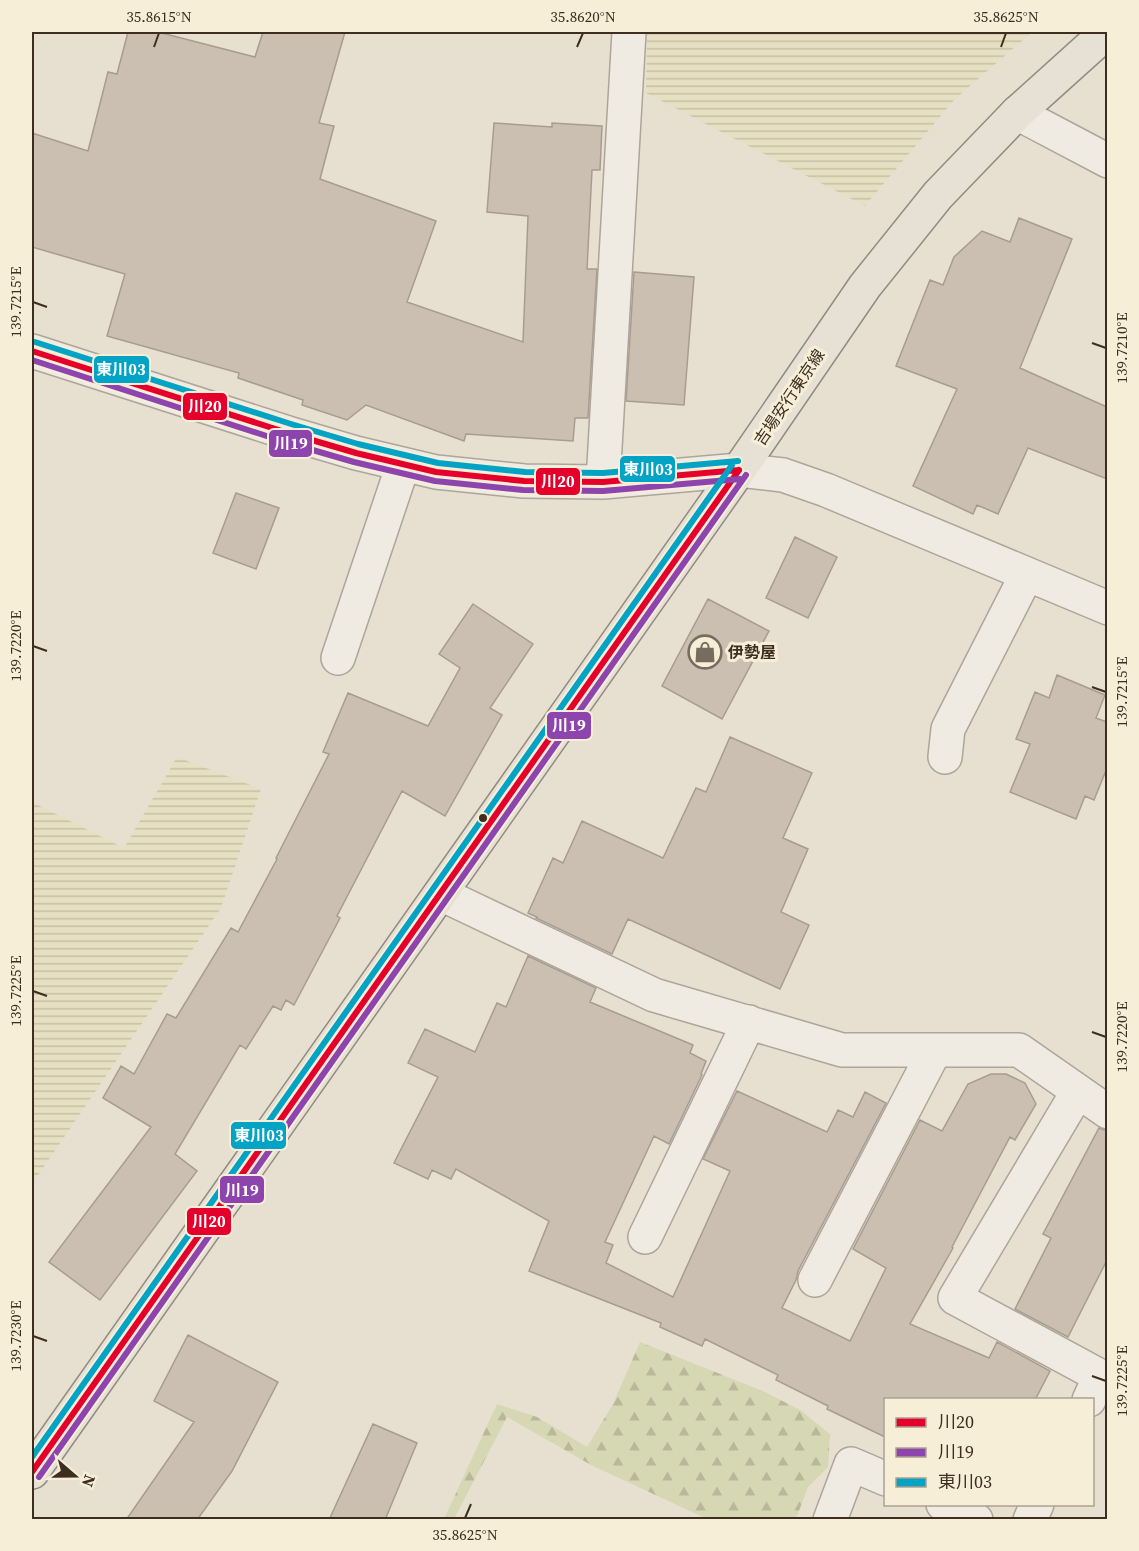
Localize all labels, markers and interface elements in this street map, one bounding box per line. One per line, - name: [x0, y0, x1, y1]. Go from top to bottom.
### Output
- text: 35.8615°N: [126, 6, 192, 27]
- text: 35.8620°N: [550, 6, 616, 27]
- text: 35.8625°N: [973, 6, 1039, 27]
- text: 139.7215°E: [5, 267, 26, 337]
- text: 139.7210°E: [1111, 313, 1132, 383]
- street label: 吉場安行東京線: [749, 344, 829, 450]
- line badge: 東川03: [93, 355, 150, 384]
- text: 東川03: [96, 358, 146, 380]
- line badge: 川20: [182, 392, 228, 421]
- text: 川20: [188, 395, 222, 417]
- line badge: 川19: [268, 429, 313, 458]
- text: 川19: [274, 432, 308, 454]
- line badge: 東川03: [619, 455, 676, 483]
- text: 東川03: [623, 458, 673, 480]
- line badge: 川20: [535, 467, 581, 496]
- text: 川20: [541, 470, 575, 492]
- text: 139.7220°E: [5, 611, 26, 681]
- shop icon: 伊勢屋: [687, 634, 723, 670]
- place label: 伊勢屋: [727, 641, 776, 663]
- text: 139.7215°E: [1111, 657, 1132, 727]
- line badge: 川19: [546, 711, 592, 740]
- text: 川19: [552, 714, 586, 736]
- unlabelled marker: [477, 812, 489, 824]
- text: 139.7225°E: [5, 956, 26, 1026]
- text: 139.7220°E: [1111, 1002, 1132, 1072]
- line badge: 東川03: [230, 1121, 287, 1150]
- text: 東川03: [234, 1124, 284, 1146]
- line badge: 川19: [219, 1175, 265, 1204]
- text: 川19: [225, 1179, 259, 1201]
- line badge: 川20: [186, 1207, 232, 1236]
- text: 川20: [192, 1210, 226, 1232]
- text: 139.7230°E: [5, 1301, 26, 1371]
- text: 139.7225°E: [1111, 1346, 1132, 1416]
- legend: [884, 1398, 1094, 1506]
- text: 川20: [938, 1409, 974, 1434]
- text: 川19: [938, 1439, 974, 1464]
- north arrow: [45, 1446, 105, 1506]
- text: 東川03: [938, 1469, 992, 1494]
- text: N: [77, 1472, 101, 1491]
- text: 35.8625°N: [432, 1524, 498, 1545]

